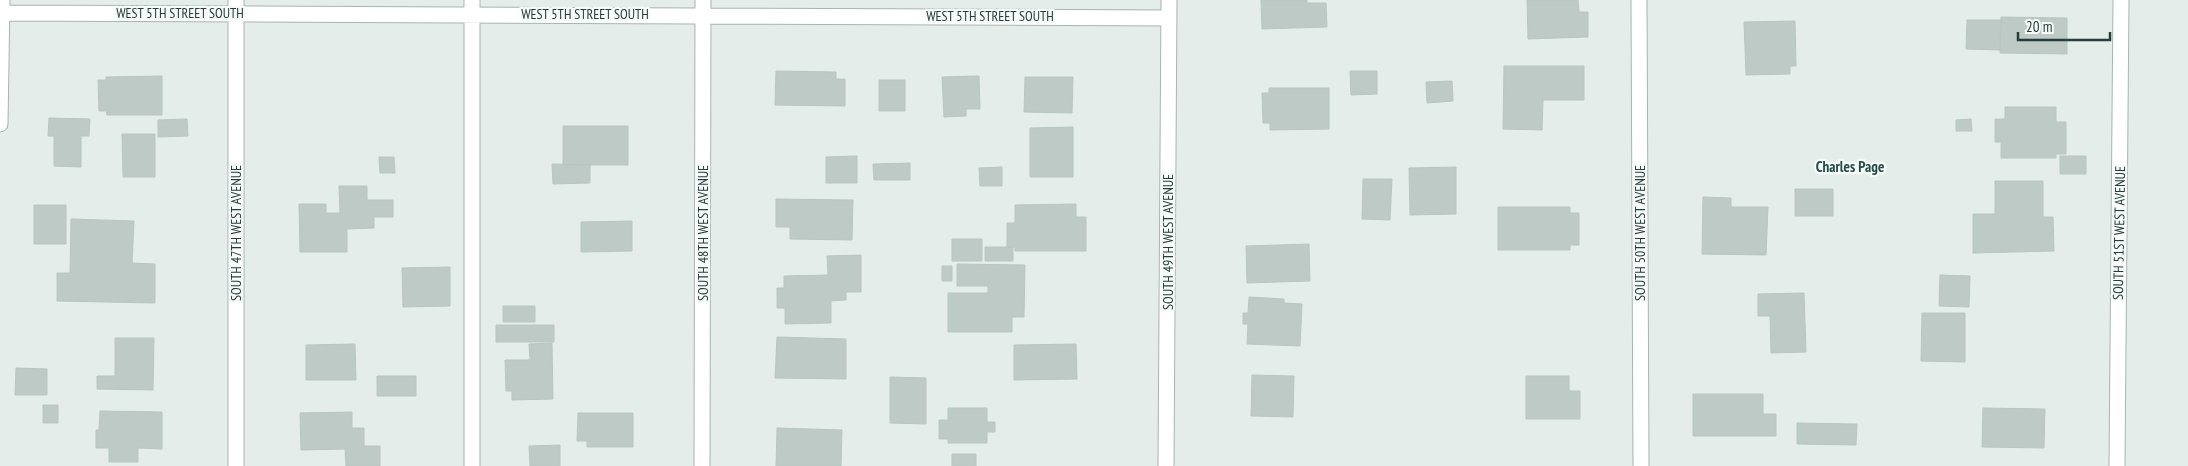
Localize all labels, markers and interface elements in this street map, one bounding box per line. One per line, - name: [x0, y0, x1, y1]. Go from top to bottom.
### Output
- street label: WEST 5TH STREET SOUTH: [116, 4, 244, 22]
- street label: WEST 5TH STREET SOUTH: [521, 5, 649, 23]
- street label: WEST 5TH STREET SOUTH: [926, 7, 1054, 25]
- scale bar: [2018, 10, 2110, 42]
- text: 20 m: [2026, 17, 2052, 36]
- district label: Charles Page: [1816, 157, 1884, 176]
- street label: SOUTH 47TH WEST AVENUE: [227, 165, 245, 301]
- street label: SOUTH 48TH WEST AVENUE: [694, 165, 712, 301]
- street label: SOUTH 50TH WEST AVENUE: [1631, 165, 1649, 301]
- street label: SOUTH 51ST WEST AVENUE: [2109, 166, 2129, 300]
- street label: SOUTH 49TH WEST AVENUE: [1159, 174, 1177, 310]

